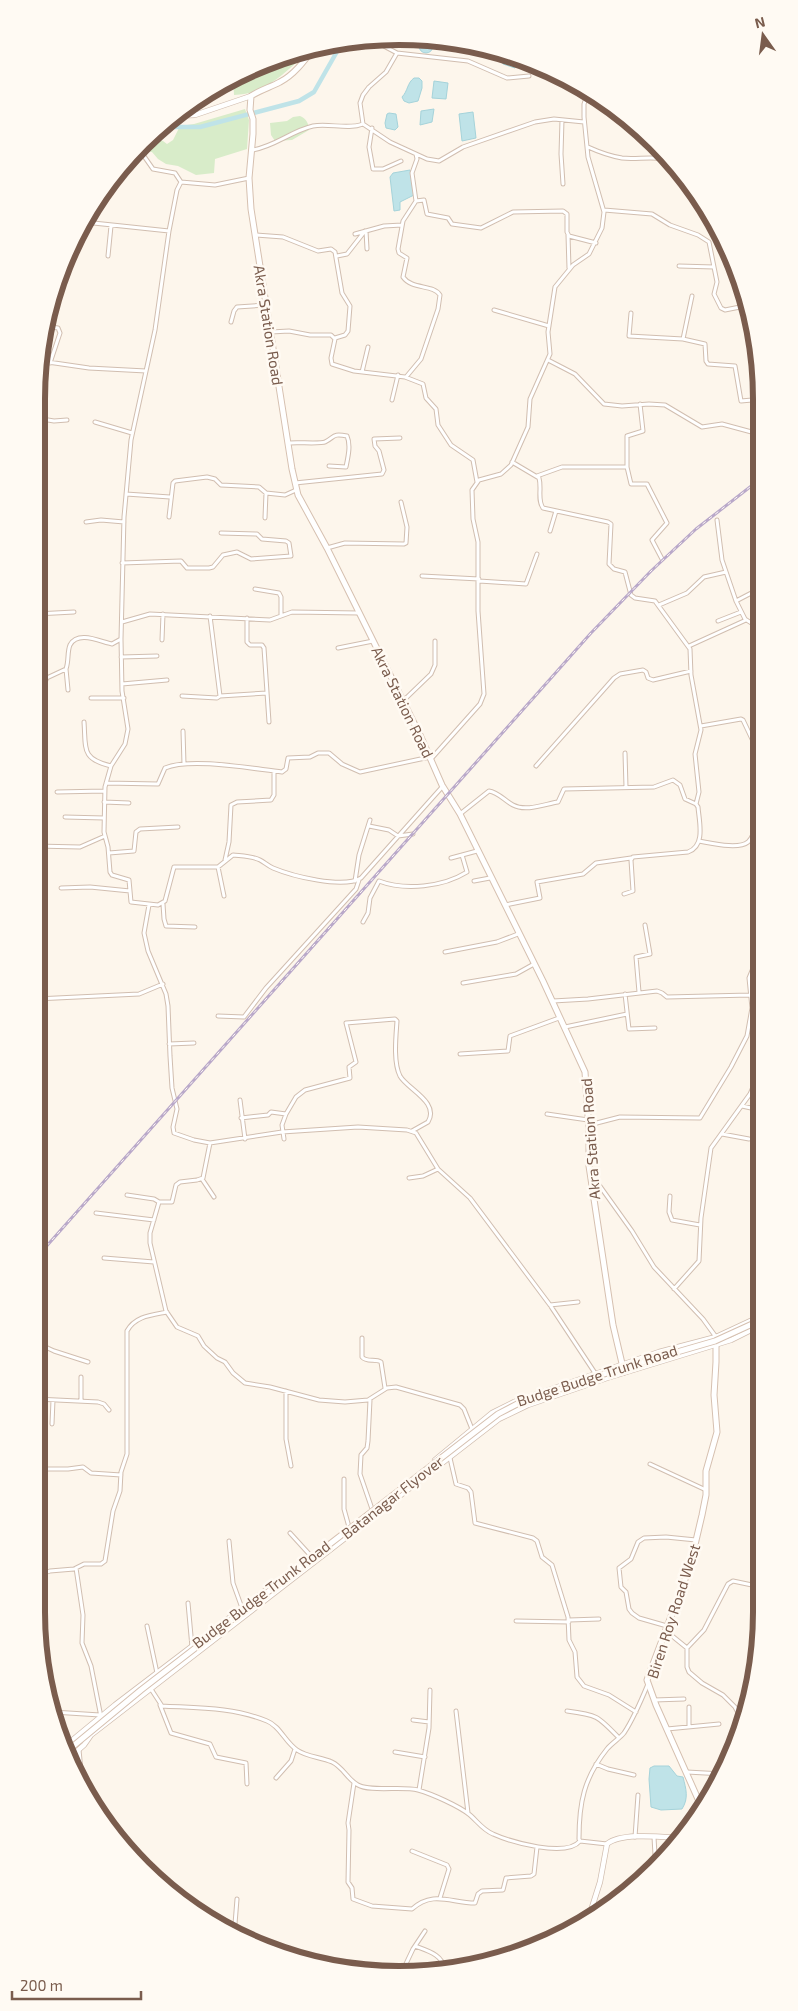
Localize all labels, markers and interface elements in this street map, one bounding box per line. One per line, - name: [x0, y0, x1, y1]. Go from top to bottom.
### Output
- north arrow: [738, 10, 788, 60]
- text: N: [753, 12, 767, 31]
- street label: Akra Station Road: [251, 264, 287, 386]
- street label: Akra Station Road: [368, 643, 438, 761]
- street label: Akra Station Road: [577, 1078, 603, 1200]
- street label: Budge Budge Trunk Road: [514, 1340, 680, 1410]
- street label: Batanagar Flyover: [337, 1452, 447, 1542]
- street label: Budge Budge Trunk Road: [189, 1536, 333, 1652]
- street label: Biren Roy Road West: [643, 1541, 703, 1681]
- scale bar: [12, 1968, 141, 2000]
- text: 200 m: [20, 1976, 63, 1994]

